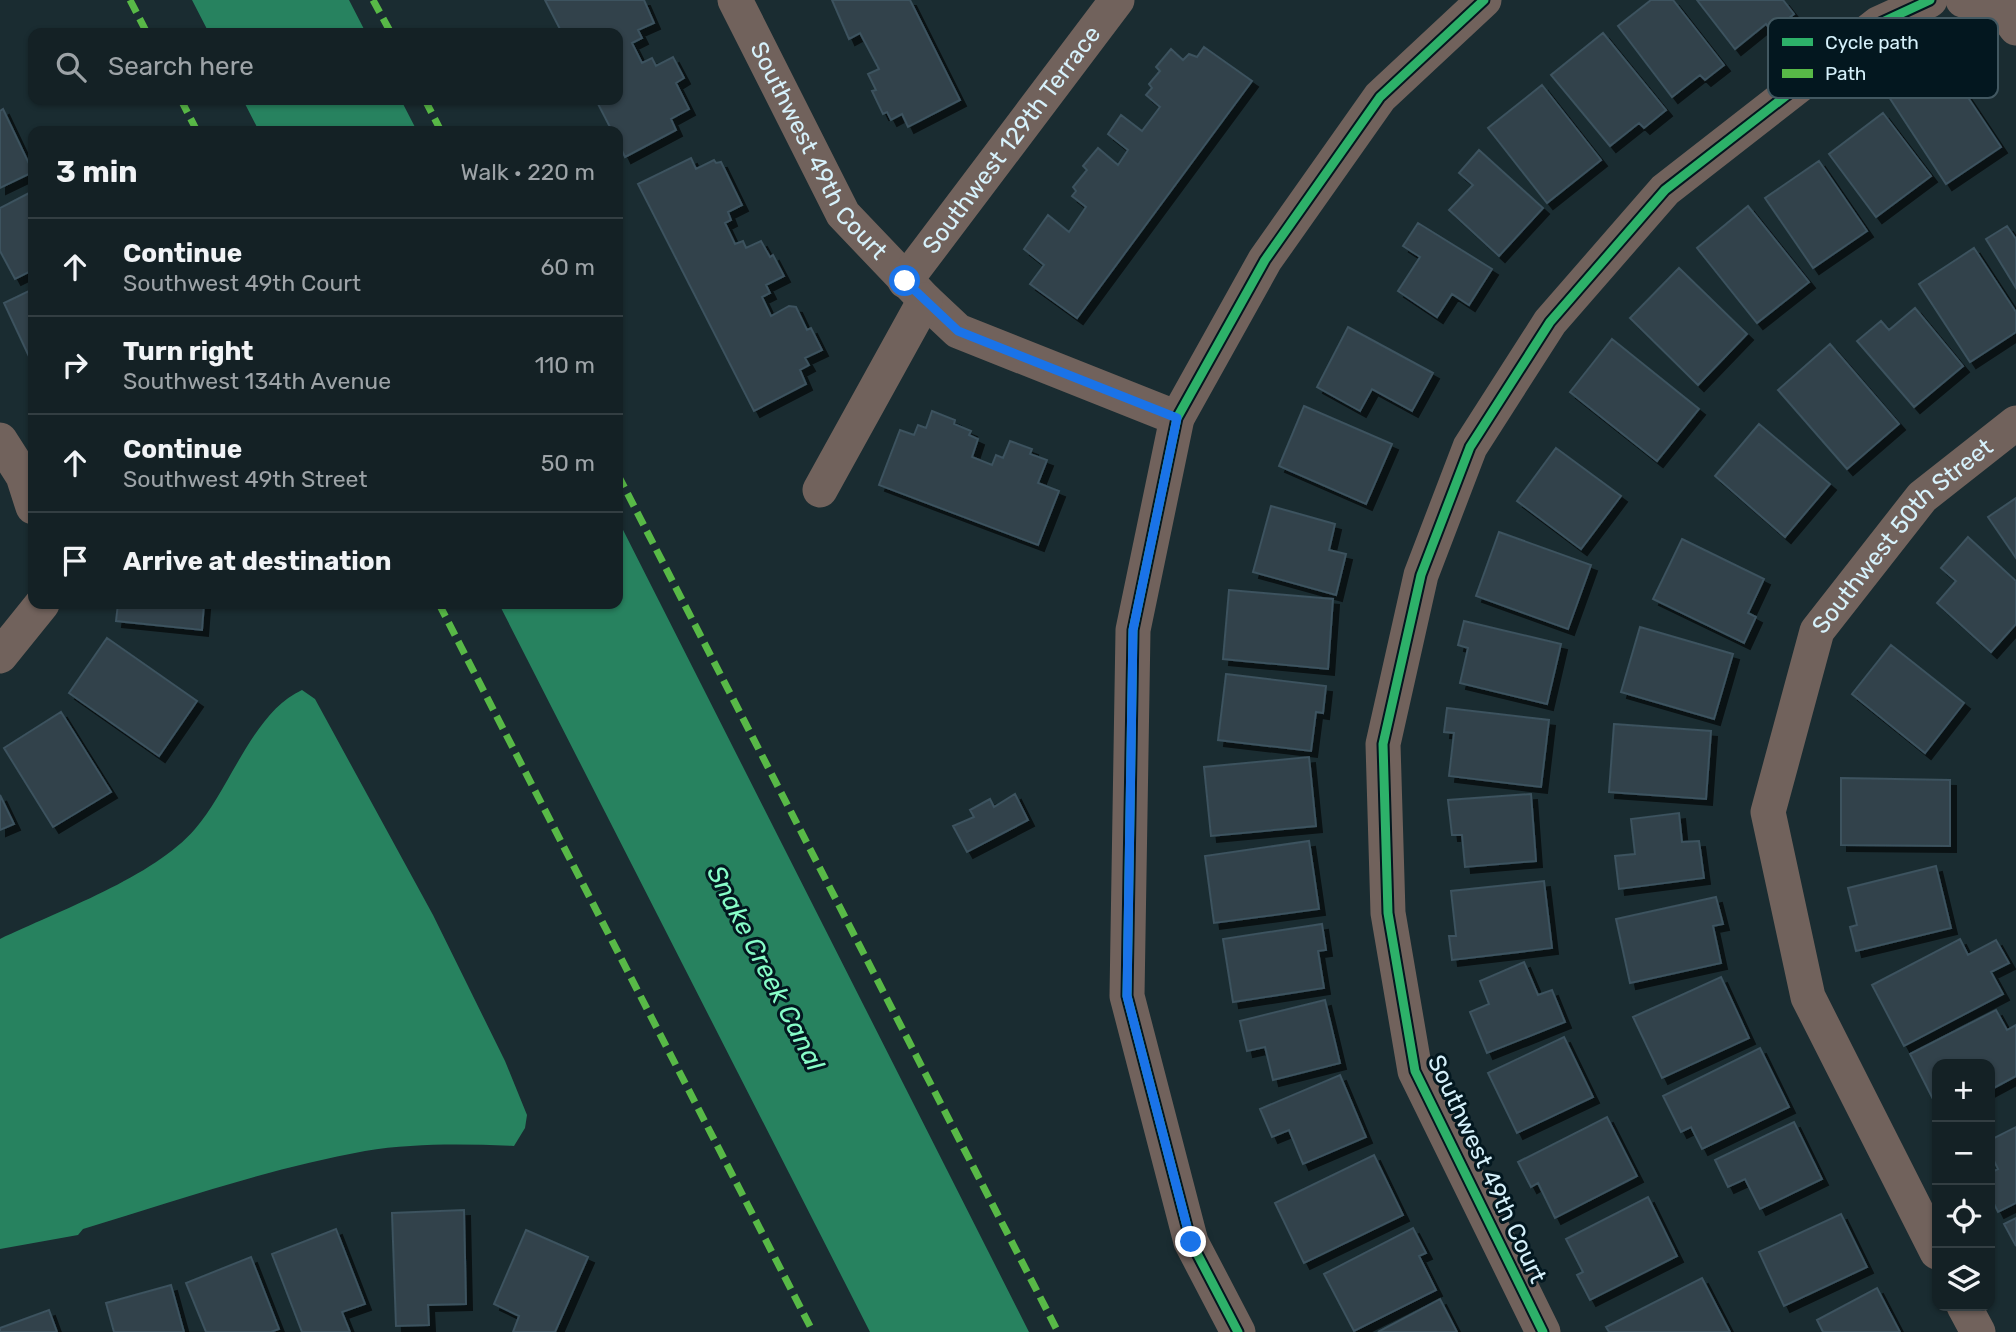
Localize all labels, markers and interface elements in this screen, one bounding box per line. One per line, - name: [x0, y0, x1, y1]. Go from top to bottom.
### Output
- legend: [1768, 18, 1998, 98]
- street label: Southwest 129th Terrace: [917, 20, 1106, 259]
- search box: [28, 28, 623, 105]
- text: Cycle path: [1825, 31, 1919, 54]
- street label: Southwest 49th Court: [744, 37, 893, 265]
- icon: search: [52, 48, 90, 86]
- text: Search here: [108, 51, 254, 82]
- text: Path: [1825, 62, 1866, 85]
- text: 3 min: [56, 154, 138, 190]
- text: Walk · 220 m: [461, 158, 595, 186]
- text: Continue: [123, 238, 242, 269]
- icon: ahead: [56, 248, 94, 286]
- text: 60 m: [540, 253, 595, 281]
- route start: [889, 265, 920, 296]
- text: Southwest 49th Court: [123, 269, 361, 297]
- text: Turn right: [123, 336, 253, 367]
- icon: right: [56, 346, 94, 384]
- text: 110 m: [535, 351, 595, 379]
- text: Southwest 134th Avenue: [123, 367, 391, 395]
- street label: Southwest 50th Street: [1806, 433, 1998, 639]
- text: Continue: [123, 434, 242, 465]
- icon: ahead: [56, 444, 94, 482]
- text: 50 m: [541, 449, 595, 477]
- text: Southwest 49th Street: [123, 465, 367, 493]
- icon: arrive: [56, 542, 94, 580]
- text: Arrive at destination: [123, 546, 391, 577]
- water label: Snake Creek Canal: [700, 860, 831, 1077]
- street label: Southwest 49th Court: [1422, 1051, 1552, 1287]
- map controls: [1932, 1059, 1995, 1311]
- button: +: [1932, 1059, 1995, 1122]
- button: −: [1932, 1122, 1995, 1185]
- button: locate: [1932, 1185, 1995, 1248]
- route end: [1175, 1226, 1206, 1257]
- button: layers: [1932, 1248, 1995, 1311]

